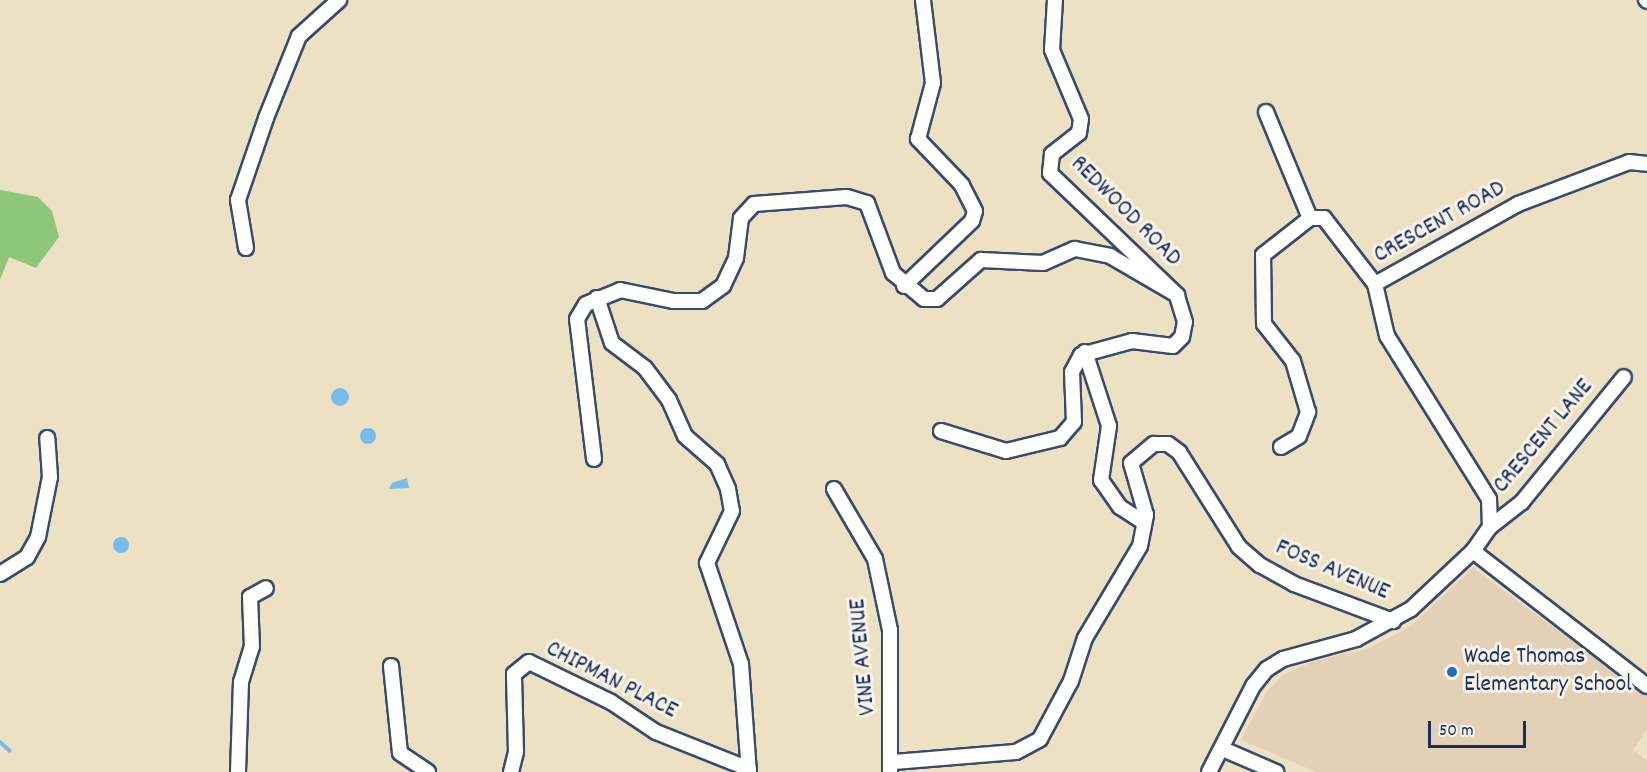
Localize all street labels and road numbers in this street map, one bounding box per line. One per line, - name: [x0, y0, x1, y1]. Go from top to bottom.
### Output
- street label: REDWOOD ROAD: [1064, 151, 1186, 273]
- street label: CRESCENT ROAD: [1369, 175, 1511, 271]
- street label: CRESCENT LANE: [1488, 374, 1600, 500]
- street label: FOSS AVENUE: [1271, 534, 1393, 608]
- street label: VINE AVENUE: [845, 597, 883, 717]
- street label: CHIPMAN PLACE: [541, 636, 681, 726]

